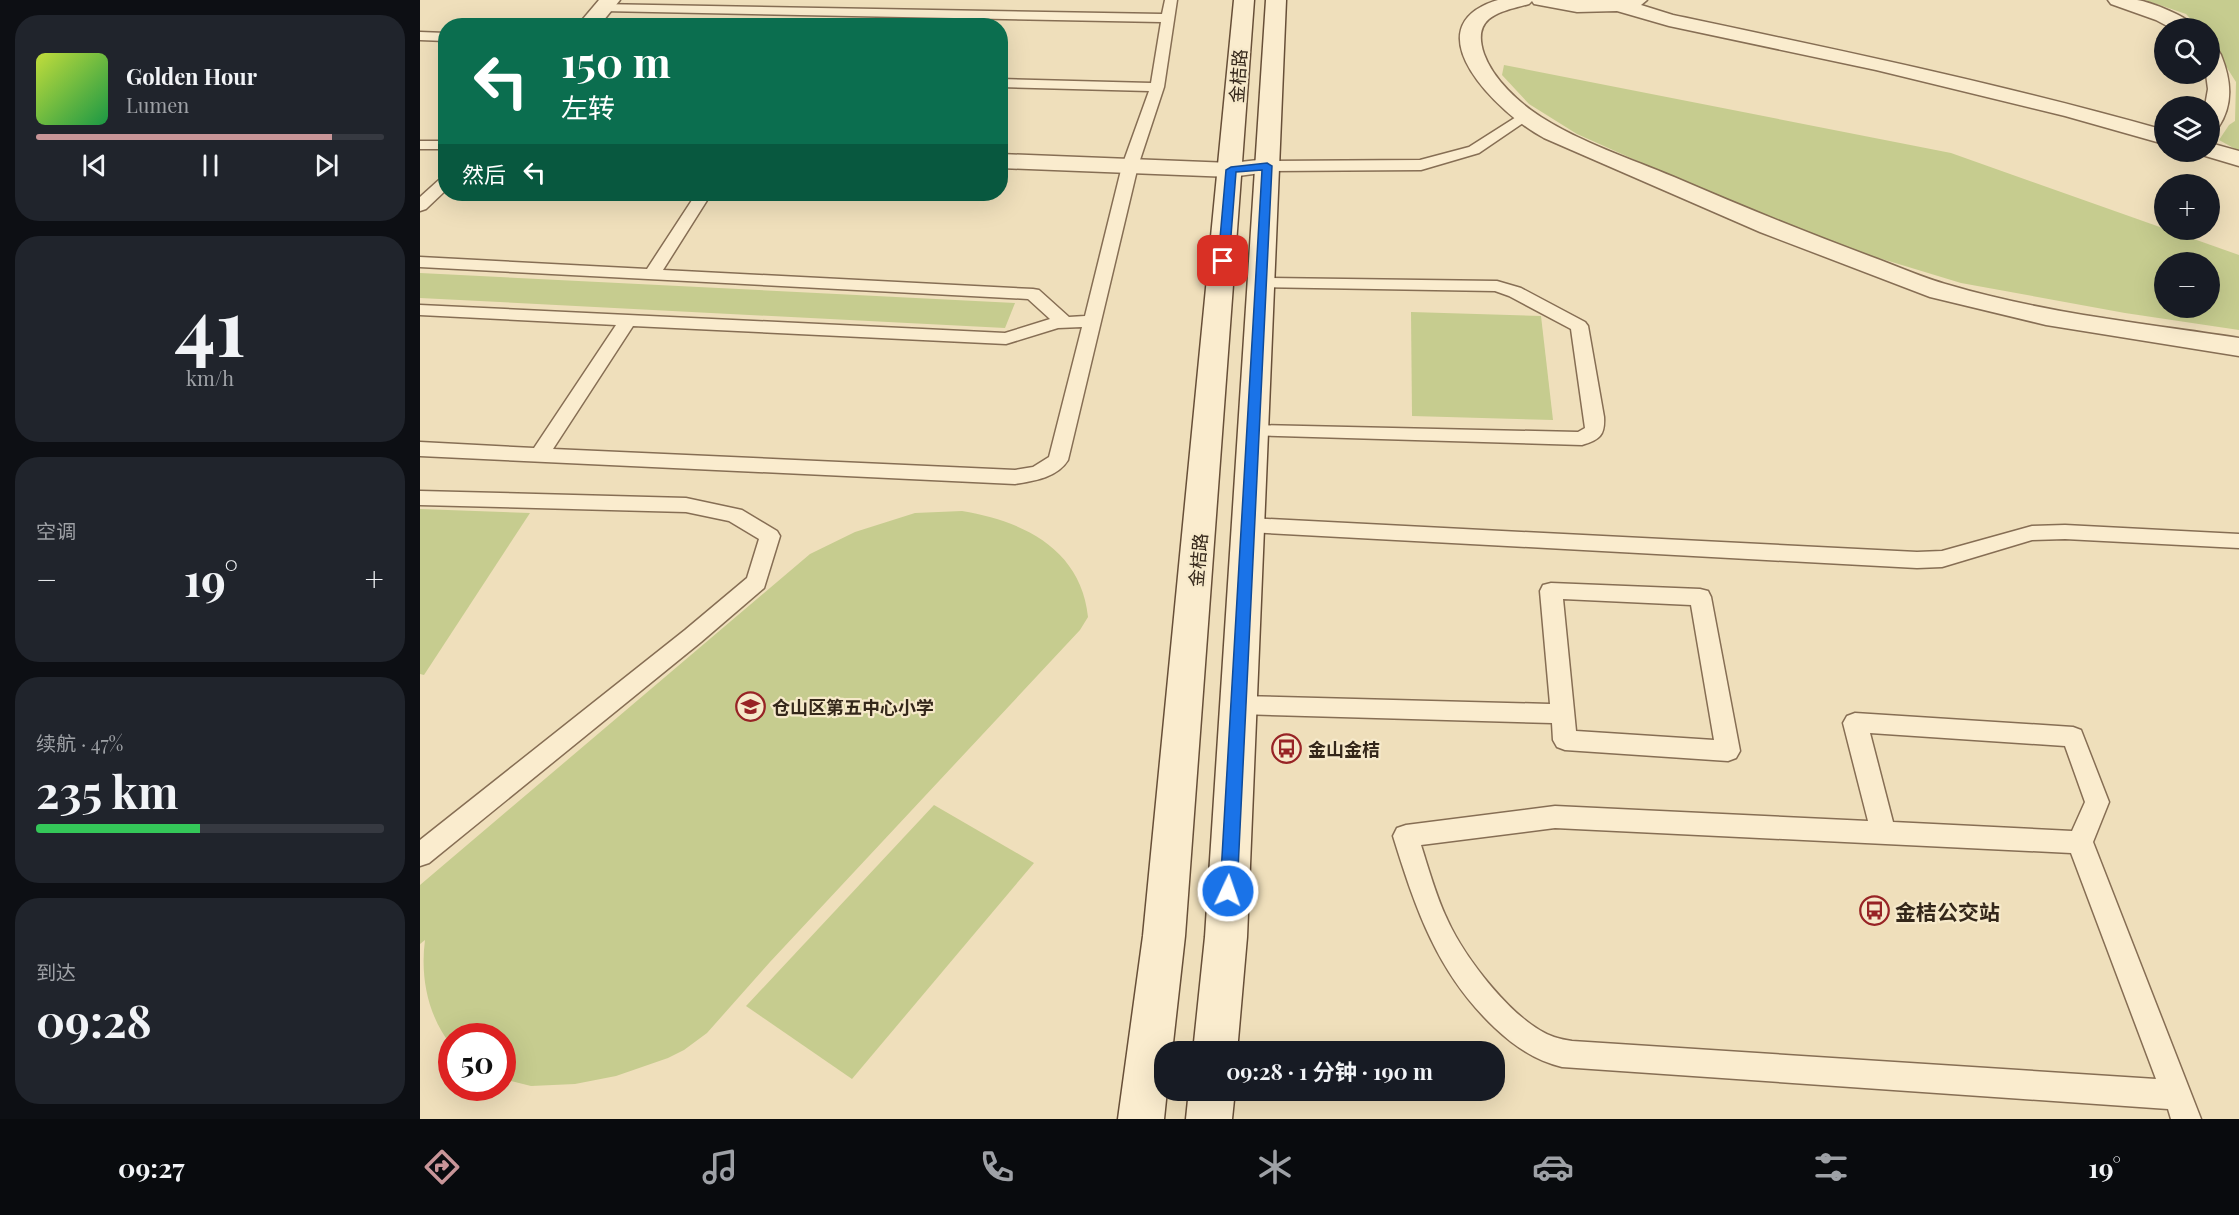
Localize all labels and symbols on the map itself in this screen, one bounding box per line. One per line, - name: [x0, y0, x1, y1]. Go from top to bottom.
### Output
- street label: 金桔路: [1224, 48, 1252, 104]
- pin: [1197, 235, 1248, 286]
- street label: 金桔路: [1184, 532, 1212, 588]
- school or university icon: 仓山区第五中心小学: [735, 691, 767, 723]
- place label: 仓山区第五中心小学: [772, 695, 934, 719]
- bus stop icon: 金山金桔: [1271, 733, 1303, 765]
- place label: 金山金桔: [1308, 737, 1380, 761]
- position arrow: [1196, 859, 1260, 923]
- bus stop icon: 金桔公交站: [1858, 895, 1890, 927]
- place label: 金桔公交站: [1895, 897, 2000, 925]
- speed limit sign: 50: [438, 1023, 516, 1101]

